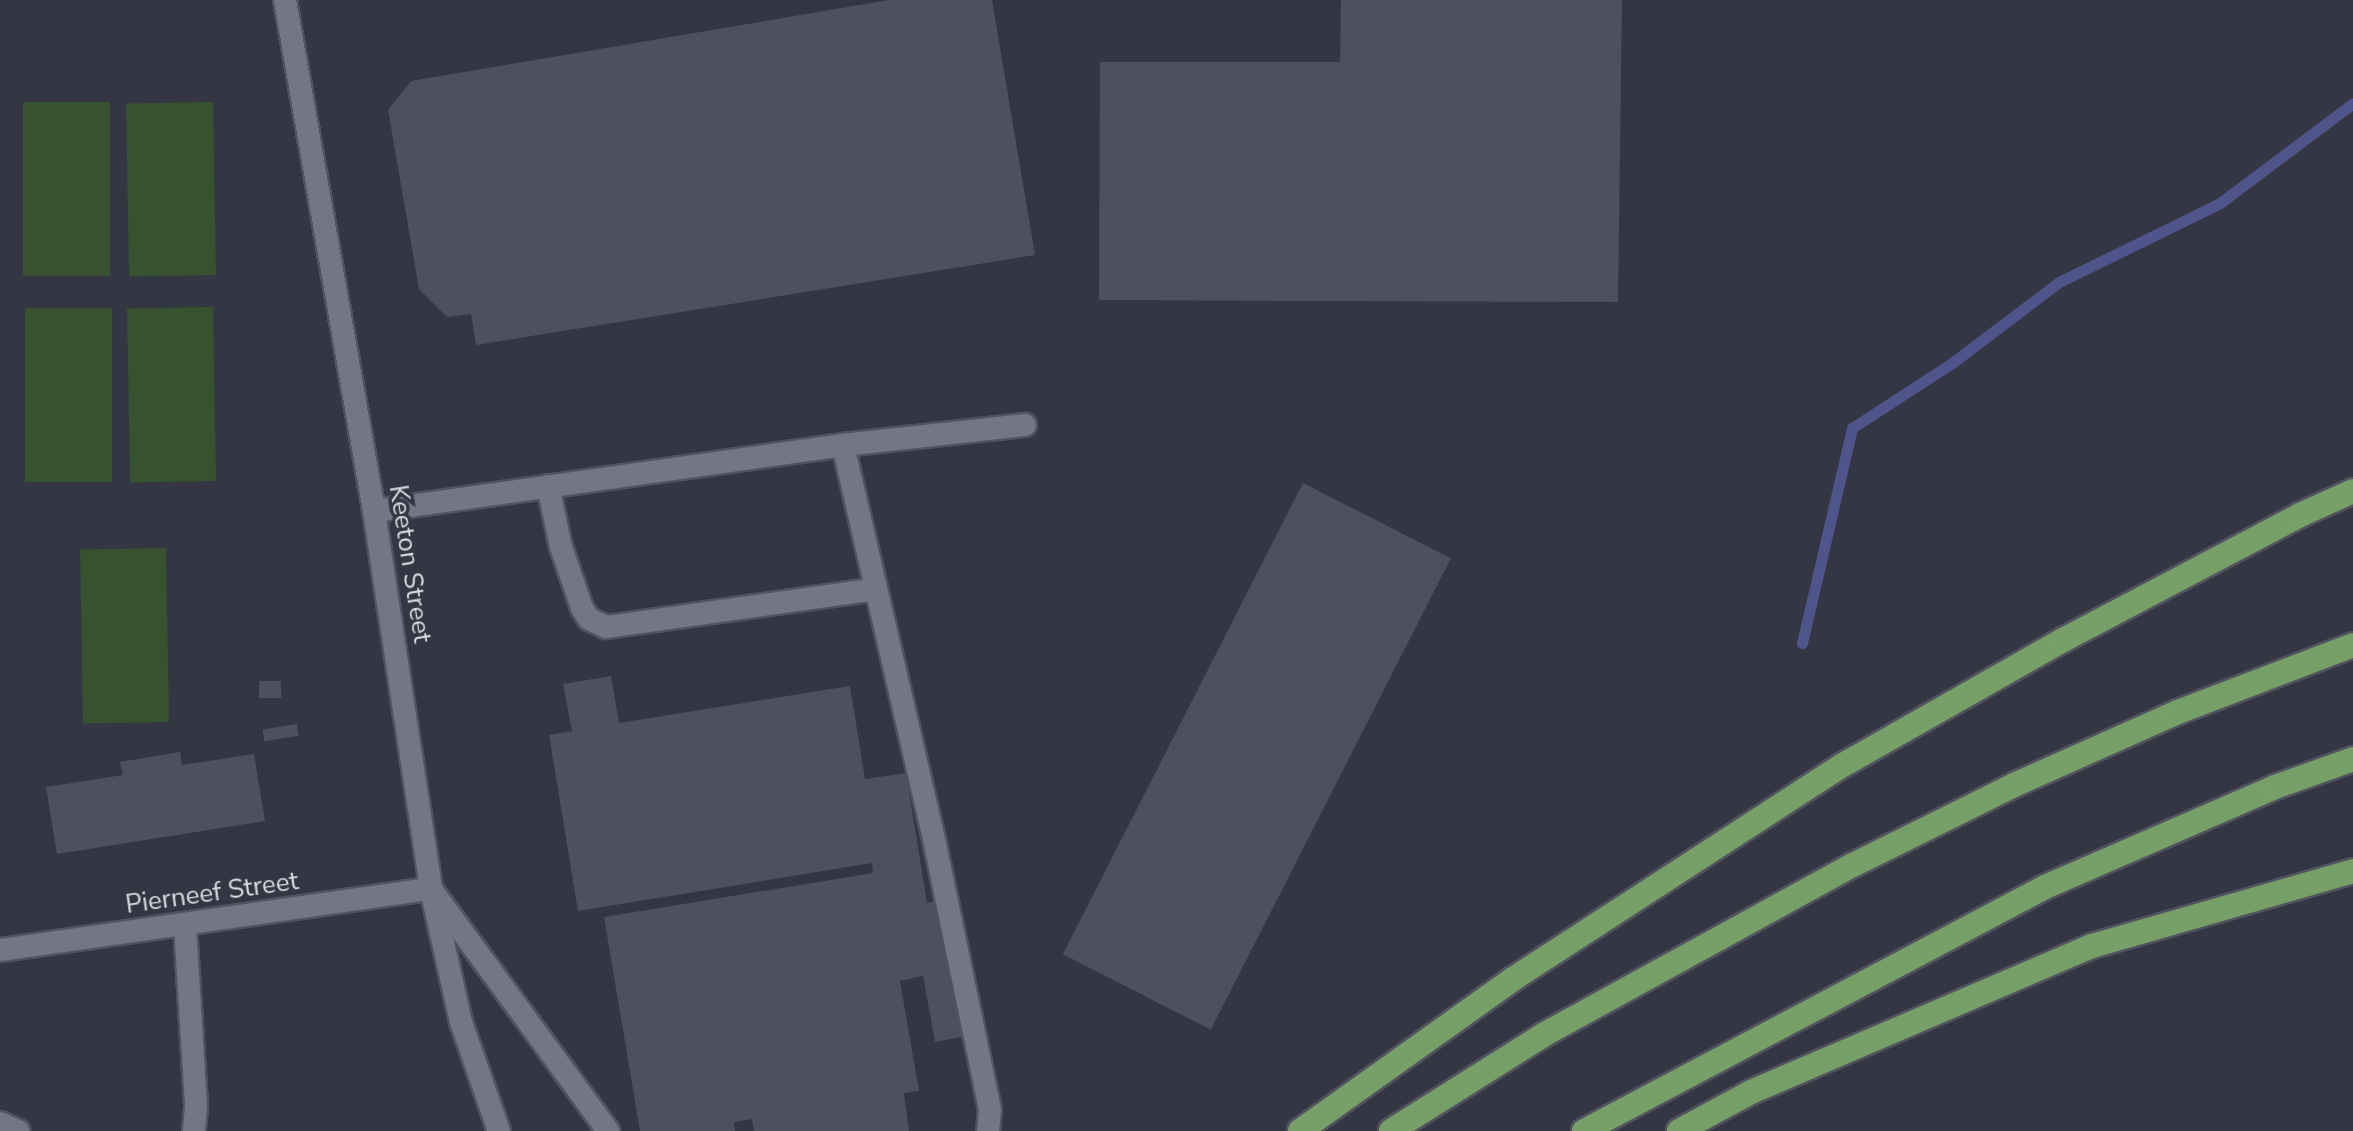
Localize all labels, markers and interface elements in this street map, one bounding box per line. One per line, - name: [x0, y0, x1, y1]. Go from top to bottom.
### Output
- street label: Keeton Street: [382, 483, 438, 645]
- street label: Pierneef Street: [124, 865, 300, 921]

